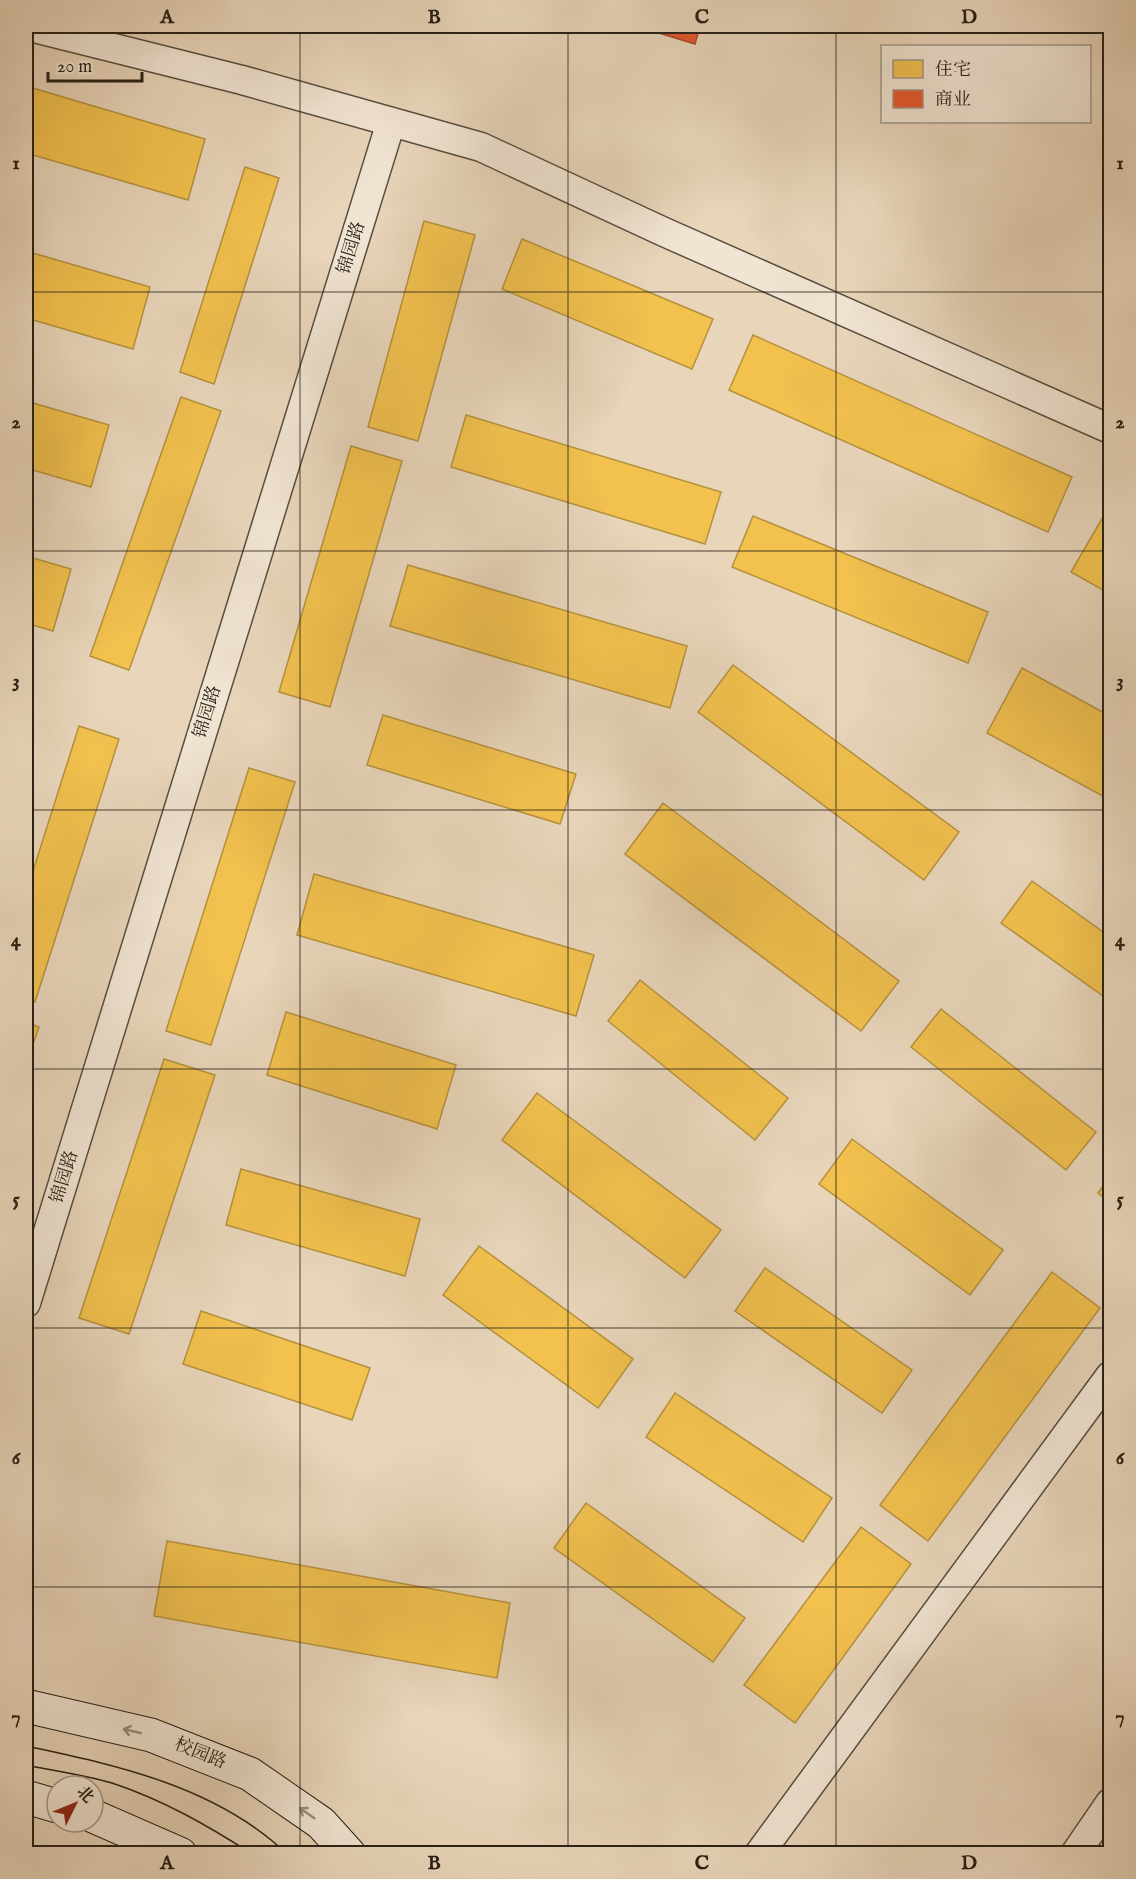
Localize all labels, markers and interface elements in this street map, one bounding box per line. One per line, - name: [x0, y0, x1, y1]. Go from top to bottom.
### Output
- text: A: [159, 5, 175, 30]
- text: B: [427, 5, 441, 30]
- text: C: [695, 5, 709, 30]
- text: D: [961, 5, 977, 30]
- scale bar: [48, 45, 142, 83]
- legend: [881, 45, 1091, 123]
- text: 20 m: [57, 56, 92, 79]
- text: 住宅: [935, 59, 971, 82]
- text: 商业: [935, 89, 971, 112]
- text: 1: [12, 151, 20, 176]
- text: 1: [1116, 151, 1124, 176]
- street label: 锦园路: [333, 219, 371, 277]
- text: 2: [11, 410, 21, 435]
- text: 2: [1115, 410, 1125, 435]
- text: 3: [12, 669, 20, 694]
- text: 3: [1116, 669, 1124, 694]
- street label: 锦园路: [189, 683, 227, 741]
- text: 4: [11, 928, 22, 953]
- text: 4: [1115, 928, 1126, 953]
- street label: 锦园路: [46, 1148, 84, 1206]
- text: 5: [12, 1187, 20, 1212]
- text: 5: [1116, 1187, 1124, 1212]
- text: 6: [12, 1446, 22, 1471]
- text: 6: [1116, 1446, 1126, 1471]
- text: 7: [11, 1705, 21, 1730]
- text: 7: [1115, 1705, 1125, 1730]
- one-way arrow: [123, 1724, 142, 1736]
- street label: 校园路: [171, 1733, 229, 1775]
- north arrow: [45, 1774, 105, 1834]
- text: 北: [72, 1782, 97, 1808]
- one-way arrow: [299, 1807, 315, 1819]
- text: A: [159, 1851, 175, 1876]
- text: B: [427, 1851, 441, 1876]
- text: C: [695, 1851, 709, 1876]
- text: D: [961, 1851, 977, 1876]

